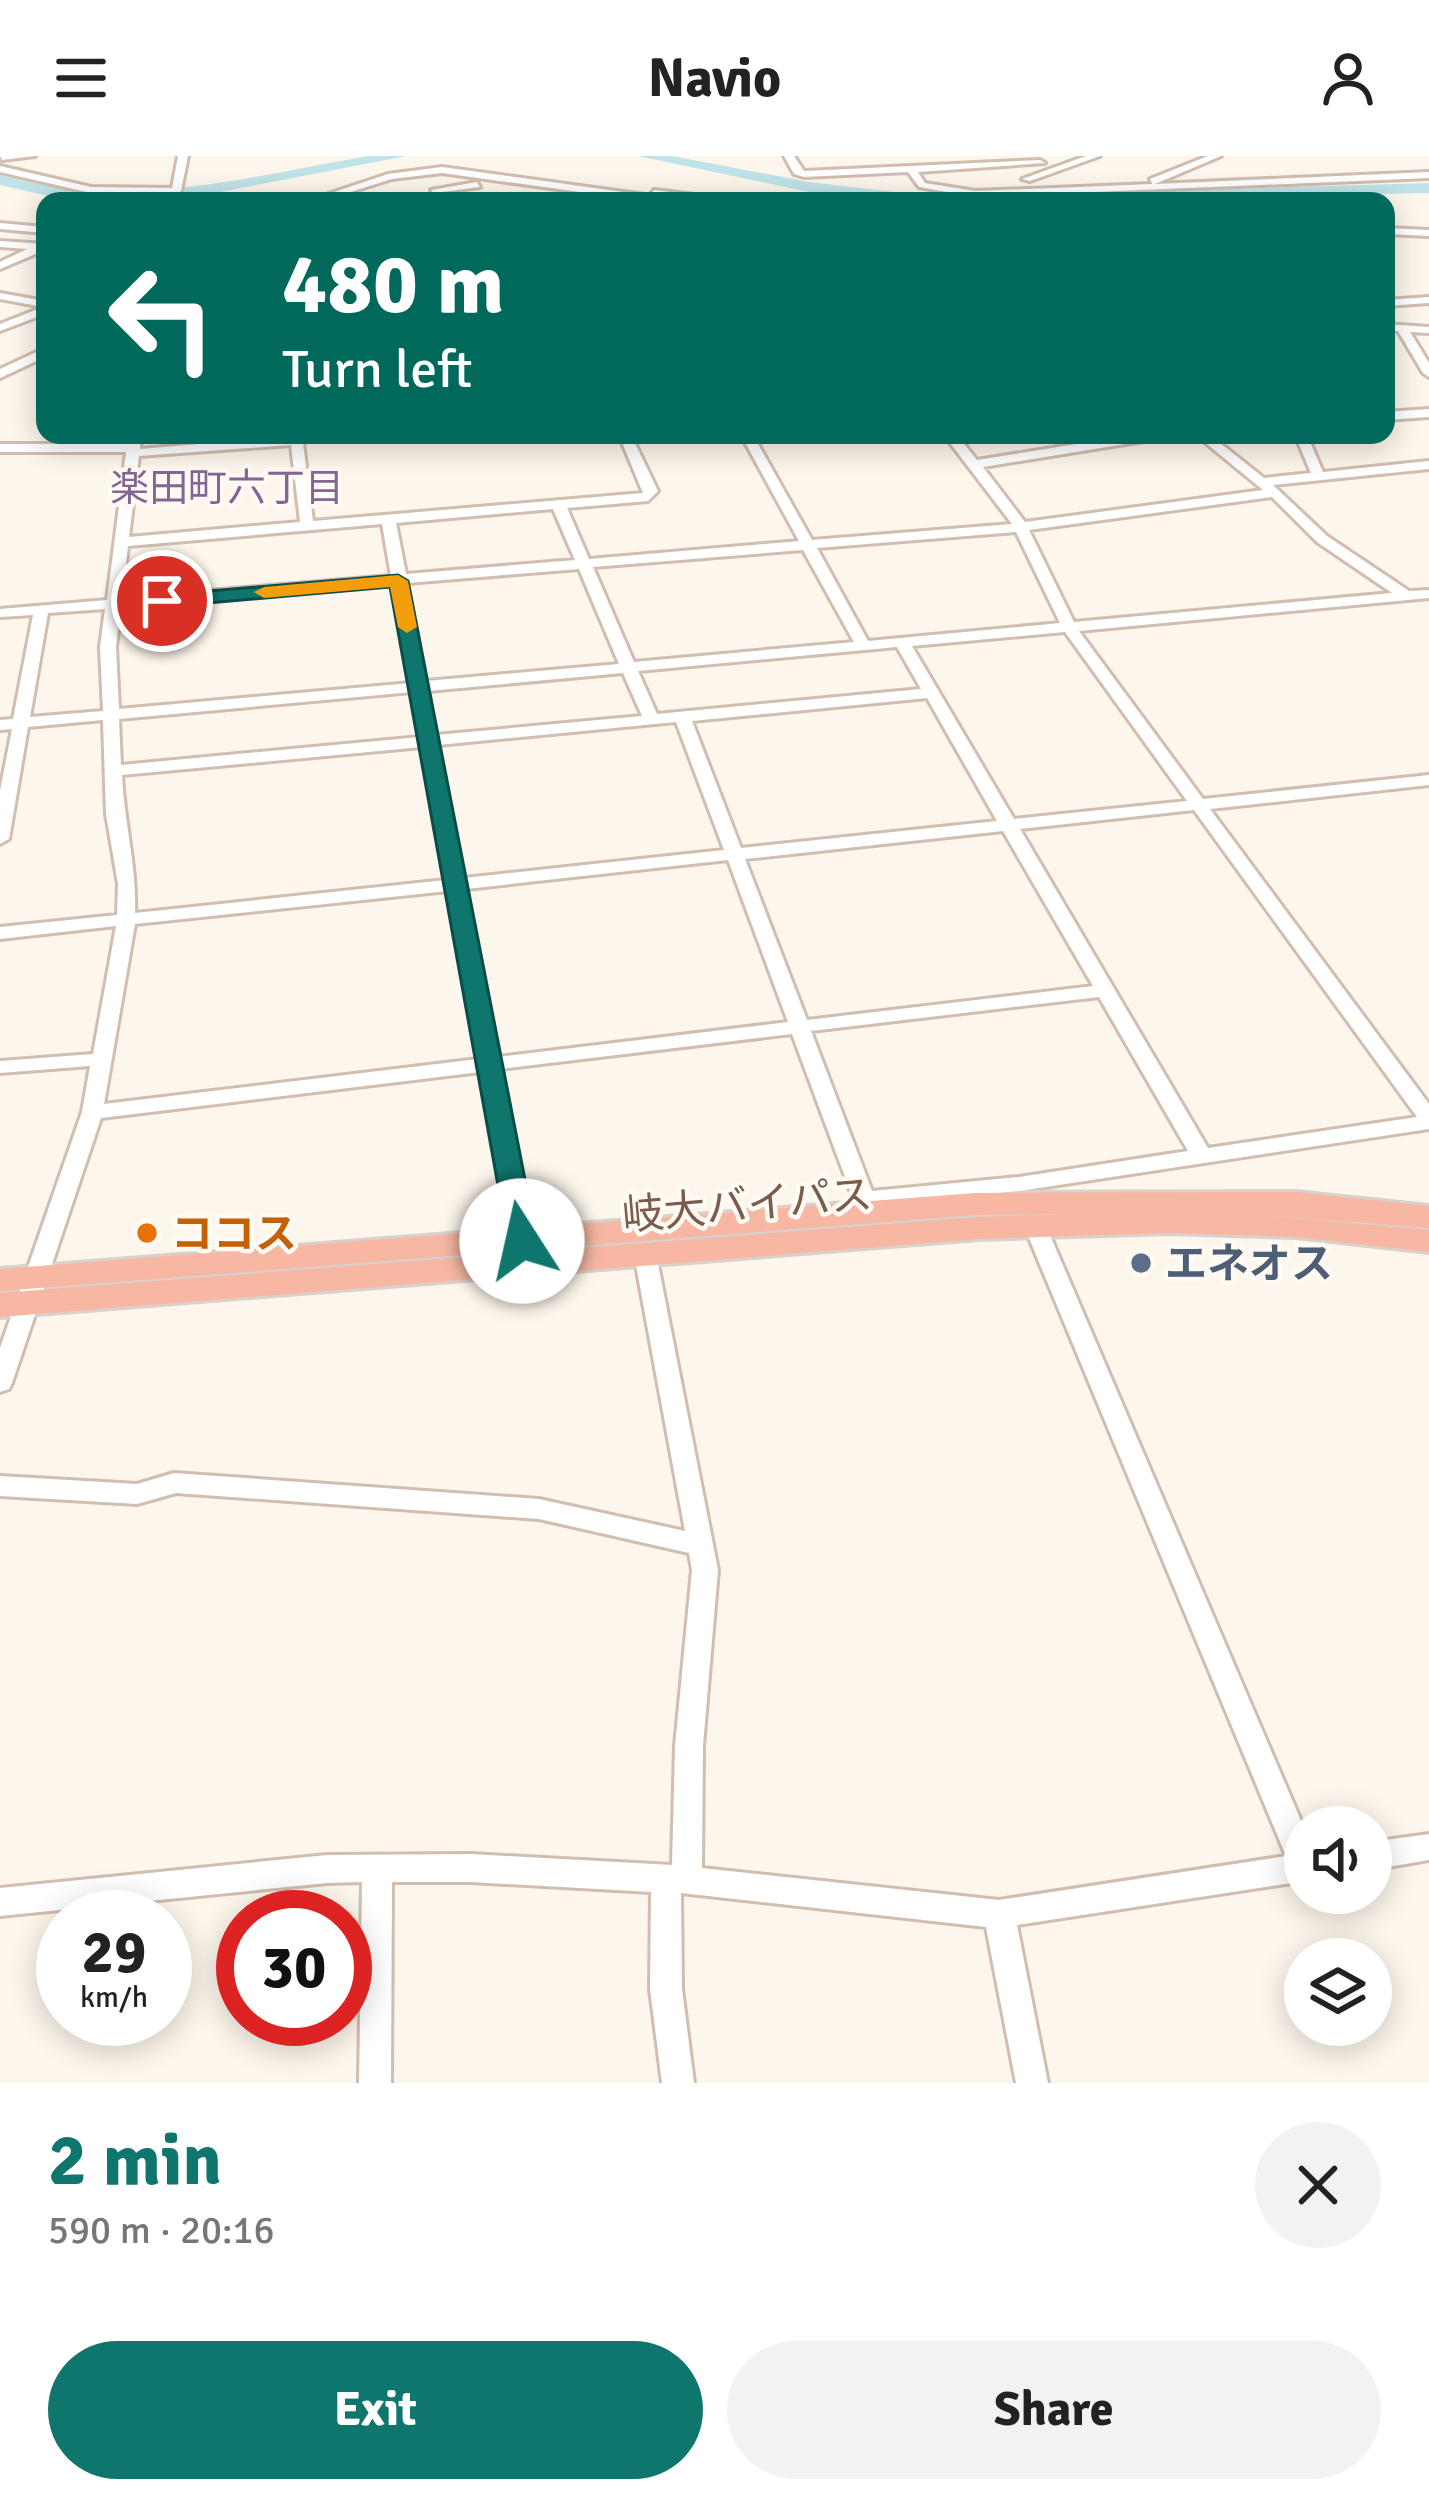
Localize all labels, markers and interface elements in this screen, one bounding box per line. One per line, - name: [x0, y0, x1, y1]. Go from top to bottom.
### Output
- icon: menu: [48, 45, 114, 111]
- text: Navio: [648, 45, 781, 112]
- icon: person: [1315, 45, 1381, 111]
- text: 480 m: [282, 233, 504, 337]
- icon: left: [84, 240, 240, 396]
- text: Turn left: [282, 336, 472, 403]
- district label: 楽田町六丁目: [110, 464, 344, 512]
- pin: [111, 550, 213, 652]
- icon: arrive: [129, 568, 195, 634]
- street label: 岐大バイパス: [620, 1169, 874, 1242]
- position arrow: [459, 1178, 585, 1304]
- place label: ココス: [171, 1209, 297, 1260]
- marker: ココス: [134, 1220, 160, 1246]
- place label: エネオス: [1165, 1239, 1333, 1290]
- marker: エネオス: [1128, 1250, 1154, 1276]
- map controls: [1284, 1806, 1392, 2046]
- button: sound: [1284, 1806, 1392, 1914]
- speed limit sign: 30: [216, 1890, 372, 2046]
- text: 29: [82, 1916, 146, 1990]
- button: layers: [1284, 1938, 1392, 2046]
- text: km/h: [80, 1979, 148, 2016]
- text: 2 min: [48, 2116, 222, 2205]
- button: close: [1255, 2122, 1381, 2248]
- text: 590 m · 20:16: [48, 2206, 275, 2254]
- button: Exit: [48, 2341, 703, 2479]
- button: Share: [727, 2341, 1381, 2479]

